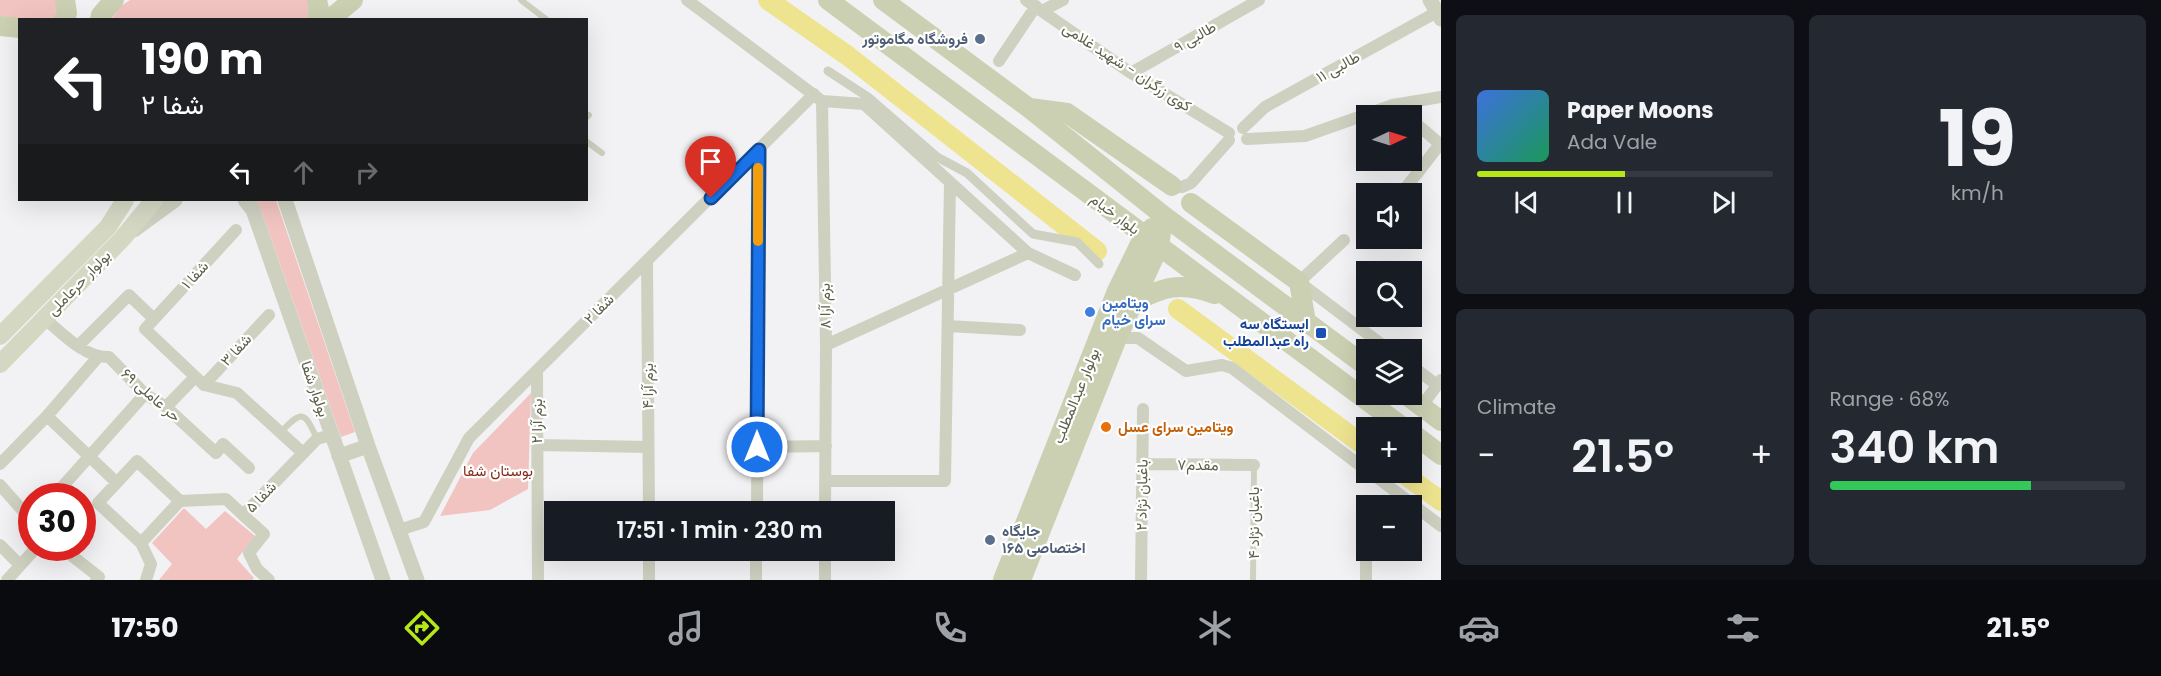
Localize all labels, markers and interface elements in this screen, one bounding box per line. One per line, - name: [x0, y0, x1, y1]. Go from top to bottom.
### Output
- street label: طالبی ۹: [1170, 16, 1220, 57]
- street label: کوی زرگران - شهید غلامی: [1059, 17, 1196, 116]
- place label: فروشگاه مگاموتور: [861, 28, 968, 49]
- text: 190 m: [141, 30, 263, 89]
- marker: فروشگاه مگاموتور: [973, 32, 987, 46]
- icon: left: [42, 42, 120, 120]
- street label: طالبی ۱۱: [1312, 46, 1364, 87]
- text: 19: [1939, 84, 2016, 193]
- text: شفا ۲: [141, 86, 204, 123]
- text: Paper Moons: [1567, 95, 1714, 126]
- north arrow: [1356, 105, 1422, 171]
- map controls: [1356, 105, 1422, 561]
- text: Ada Vale: [1567, 128, 1657, 156]
- pin: [685, 136, 736, 198]
- icon: arrive: [694, 145, 727, 178]
- icon: left: [224, 156, 257, 189]
- icon: ahead: [287, 156, 320, 189]
- icon: right: [350, 156, 383, 189]
- text: km/h: [1951, 179, 2004, 207]
- button: sound: [1356, 183, 1422, 249]
- icon: previous: [1510, 186, 1543, 219]
- icon: pause: [1608, 186, 1641, 219]
- icon: next: [1707, 186, 1740, 219]
- street label: بلوار خیام: [1086, 188, 1144, 239]
- street label: بولوار حرعاملی: [42, 245, 115, 320]
- street label: شفا ۱: [176, 256, 213, 293]
- button: search: [1356, 261, 1422, 327]
- street label: بزم آرا ۸: [814, 283, 835, 329]
- street label: شفا ۲: [579, 289, 619, 328]
- place label: ویتامین سرای خیام: [1102, 292, 1166, 330]
- marker: ویتامین سرای خیام: [1083, 305, 1097, 319]
- place label: ایستگاه سه راه عبدالمطلب: [1223, 313, 1309, 351]
- marker: ایستگاه سه راه عبدالمطلب: [1314, 326, 1328, 340]
- street label: شفا ۳: [215, 329, 256, 370]
- button: layers: [1356, 339, 1422, 405]
- street label: بولوار عبدالمطلب: [1047, 345, 1104, 447]
- street label: بولوار شفا: [296, 358, 335, 420]
- street label: حر عاملی ۶۹: [117, 363, 186, 426]
- street label: بزم آرا ۴: [637, 363, 658, 409]
- text: Range · 68%: [1830, 385, 1949, 413]
- text: Climate: [1477, 393, 1556, 421]
- street label: بزم آرا ۲: [526, 399, 547, 443]
- position arrow: [725, 415, 789, 479]
- place label: ویتامین سرای عسل: [1118, 416, 1234, 437]
- text: 340 km: [1830, 416, 1999, 479]
- button: +: [1356, 417, 1422, 483]
- marker: ویتامین سرای عسل: [1099, 420, 1113, 434]
- text: 21.5°: [1571, 425, 1674, 488]
- text: −: [1477, 432, 1495, 479]
- text: +: [1750, 432, 1772, 479]
- street label: مقدم۷: [1177, 454, 1219, 475]
- street label: باغبان نژاد ۲: [1130, 459, 1153, 531]
- park label: بوستان شفا: [463, 460, 533, 481]
- street label: شفا ۵: [241, 476, 281, 517]
- speed limit sign: 30: [18, 483, 96, 561]
- street label: باغبان نژاد ۴: [1243, 487, 1264, 559]
- button: −: [1356, 495, 1422, 561]
- text: 17:51 · 1 min · 230 m: [617, 515, 823, 546]
- place label: جایگاه اختصاصی ۱۶۵: [1002, 520, 1086, 558]
- marker: جایگاه اختصاصی ۱۶۵: [983, 533, 997, 547]
- icon: directions: [401, 607, 443, 649]
- icon: music: [665, 607, 707, 649]
- icon: phone: [929, 607, 971, 649]
- icon: climate: [1194, 607, 1236, 649]
- icon: car: [1458, 607, 1500, 649]
- icon: filters: [1722, 607, 1764, 649]
- text: 17:50: [111, 609, 179, 646]
- text: 21.5°: [1987, 609, 2050, 646]

